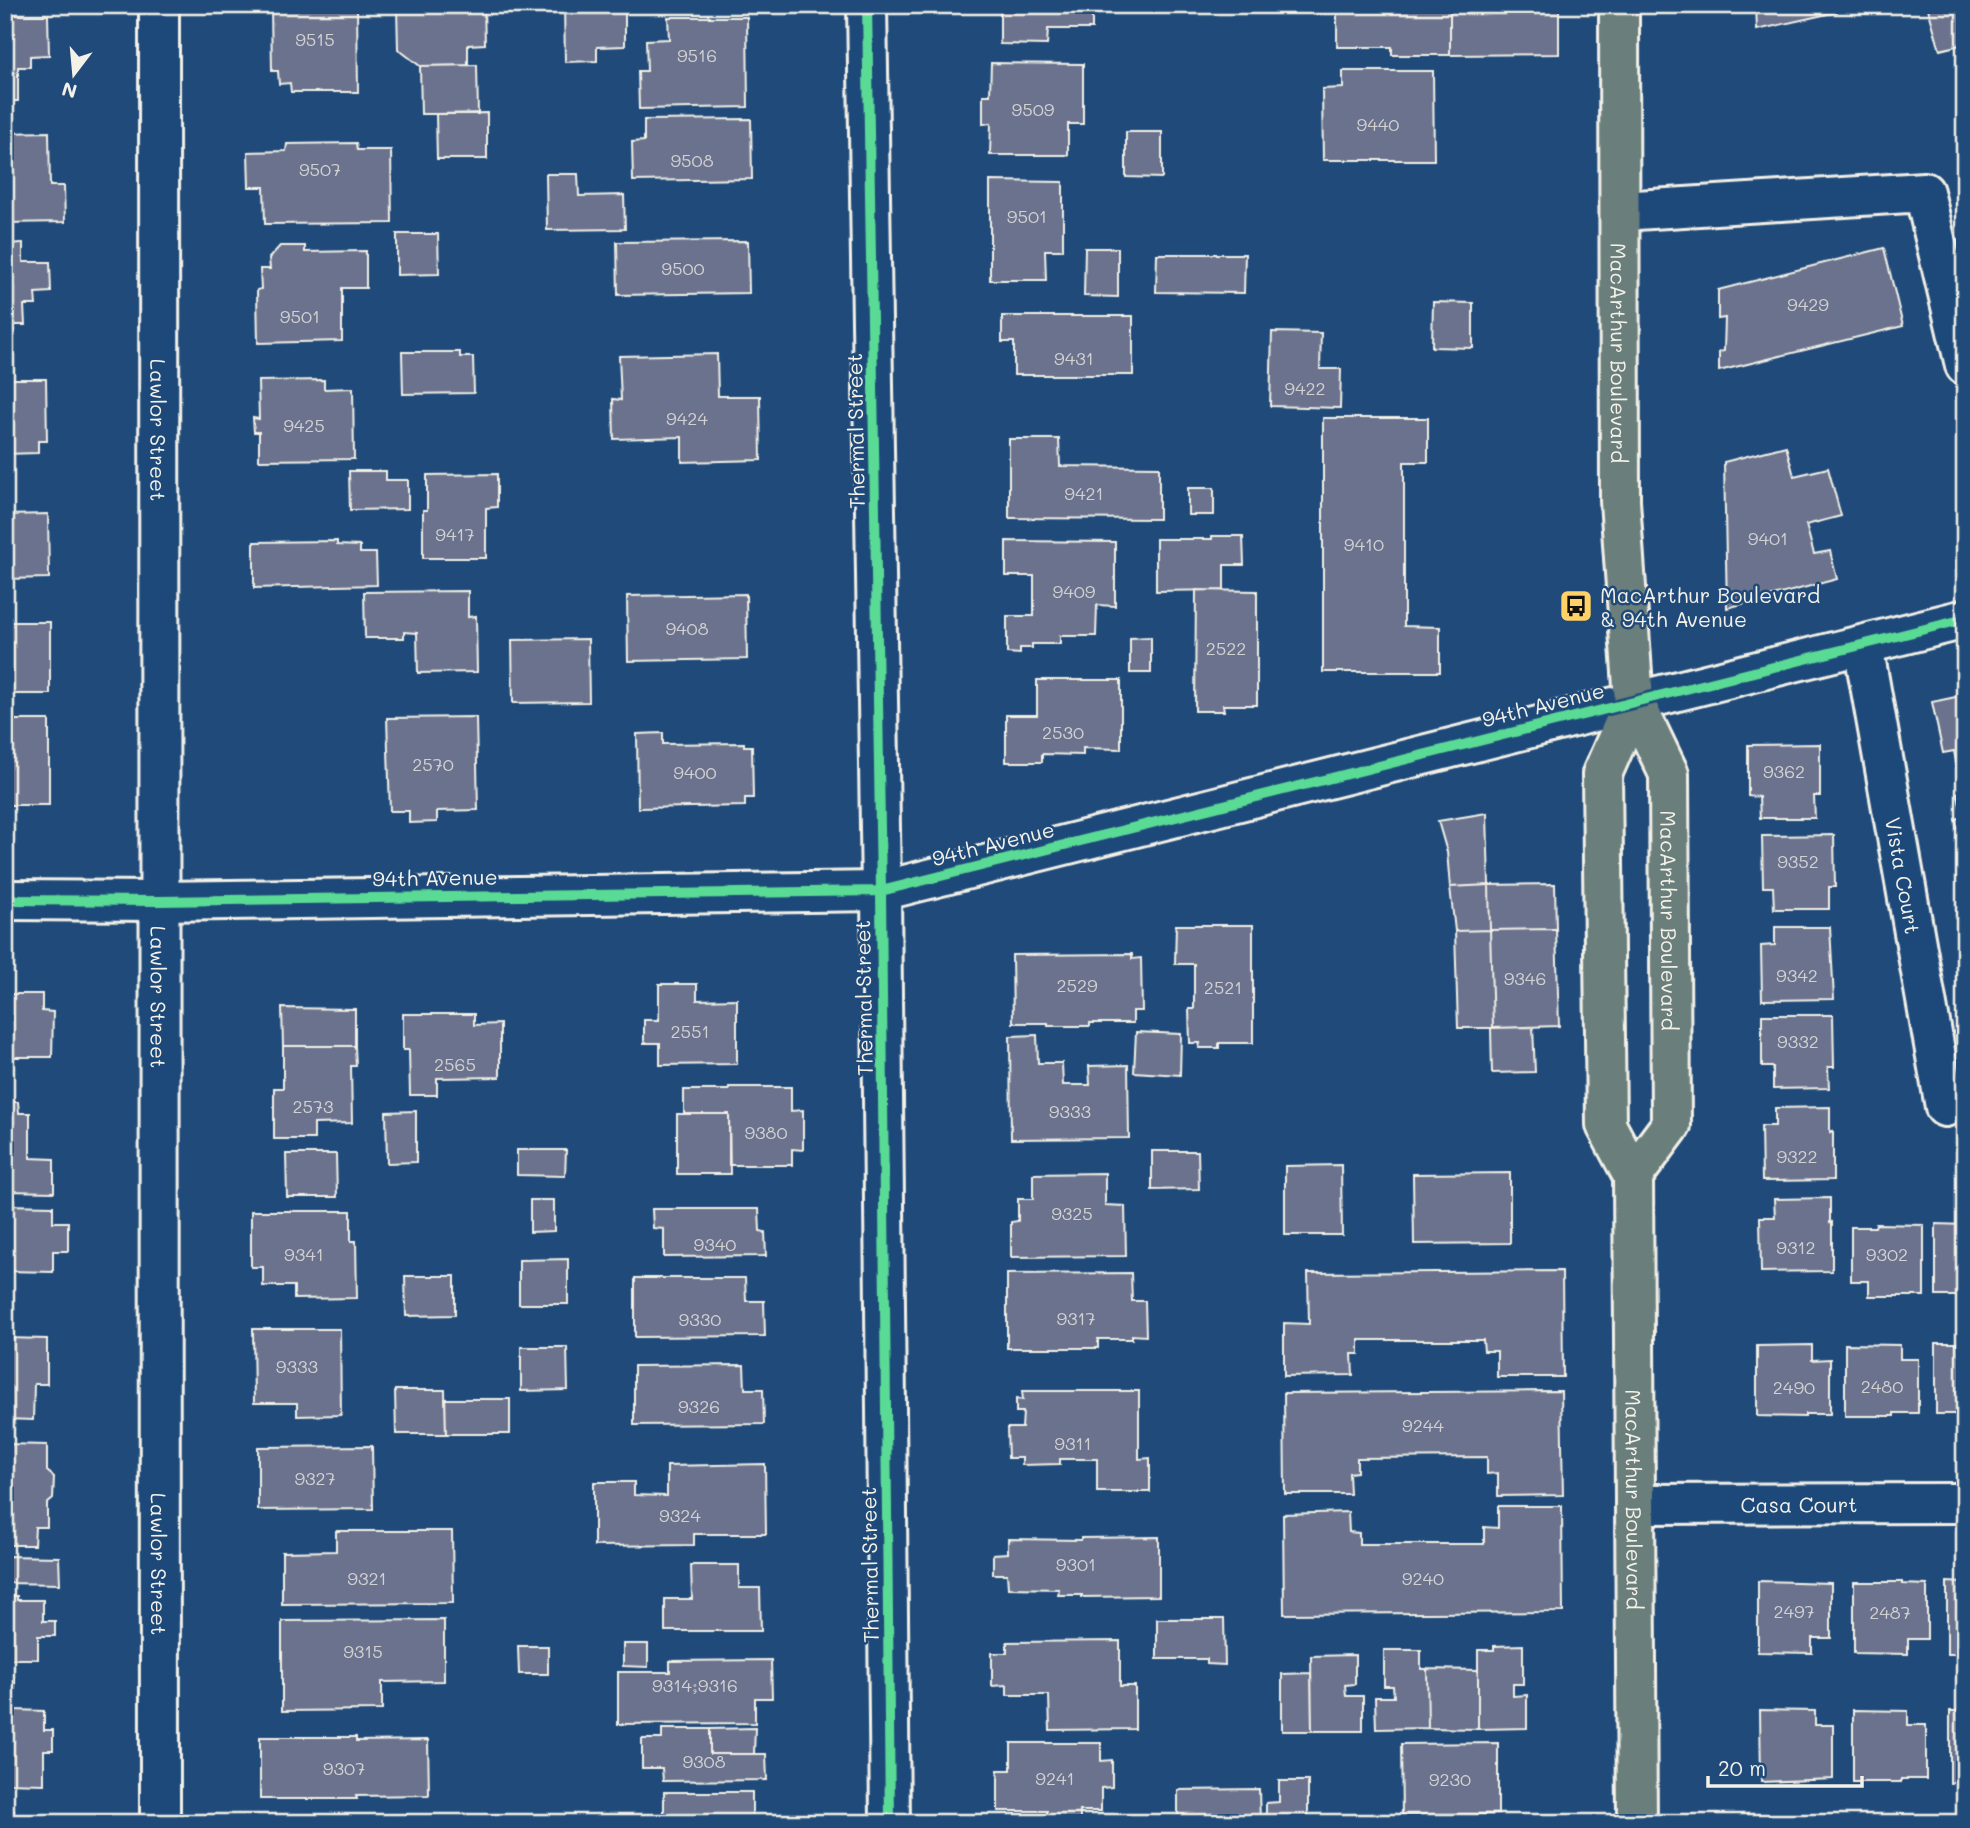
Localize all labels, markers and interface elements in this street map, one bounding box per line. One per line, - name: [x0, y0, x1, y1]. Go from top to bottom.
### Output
- house number: 9515: [295, 27, 335, 51]
- north arrow: [38, 38, 108, 108]
- house number: 9516: [677, 43, 717, 67]
- text: N: [59, 77, 80, 105]
- house number: 9509: [1012, 97, 1055, 121]
- house number: 9440: [1357, 112, 1399, 136]
- house number: 9508: [670, 148, 714, 172]
- house number: 9507: [299, 157, 341, 181]
- house number: 9501: [1007, 204, 1047, 228]
- street label: MacArthur Boulevard: [1606, 243, 1633, 463]
- house number: 9500: [661, 256, 705, 280]
- house number: 9429: [1787, 292, 1829, 316]
- house number: 9501: [280, 304, 320, 328]
- house number: 9431: [1054, 346, 1094, 370]
- street label: Thermal Street: [840, 353, 870, 509]
- street label: Lawlor Street: [146, 359, 173, 501]
- house number: 9422: [1284, 376, 1326, 400]
- house number: 9424: [666, 406, 708, 430]
- house number: 9425: [283, 413, 325, 437]
- house number: 9421: [1064, 481, 1104, 505]
- house number: 9417: [435, 522, 475, 546]
- house number: 9401: [1748, 526, 1788, 550]
- house number: 9410: [1344, 532, 1384, 556]
- house number: 9409: [1053, 579, 1096, 603]
- place label: MacArthur Boulevard & 94th Avenue: [1600, 581, 1820, 632]
- bus stop icon: MacArthur Boulevard & 94th Avenue: [1557, 587, 1595, 625]
- house number: 9408: [665, 616, 709, 640]
- house number: 2522: [1206, 636, 1246, 660]
- street label: 94th Avenue: [1479, 676, 1607, 732]
- house number: 2530: [1042, 720, 1084, 744]
- house number: 2570: [412, 752, 454, 776]
- house number: 9362: [1763, 759, 1805, 783]
- house number: 9400: [673, 760, 717, 784]
- street label: MacArthur Boulevard: [1656, 810, 1684, 1031]
- street label: 94th Avenue: [929, 815, 1057, 871]
- street label: Vista Court: [1880, 815, 1927, 936]
- house number: 9352: [1777, 849, 1819, 873]
- street label: 94th Avenue: [372, 862, 498, 892]
- street label: Thermal Street: [848, 920, 878, 1076]
- street label: Lawlor Street: [146, 926, 173, 1068]
- house number: 9342: [1776, 963, 1818, 987]
- house number: 9346: [1504, 966, 1546, 990]
- house number: 2529: [1056, 973, 1098, 997]
- house number: 2521: [1204, 975, 1242, 999]
- house number: 2551: [670, 1019, 710, 1043]
- house number: 9332: [1777, 1029, 1819, 1053]
- house number: 2565: [434, 1052, 476, 1076]
- house number: 2573: [292, 1094, 334, 1118]
- house number: 9333: [1049, 1099, 1091, 1123]
- house number: 9380: [744, 1120, 788, 1144]
- house number: 9322: [1776, 1144, 1818, 1168]
- house number: 9325: [1051, 1201, 1093, 1225]
- house number: 9340: [694, 1232, 736, 1256]
- house number: 9312: [1776, 1235, 1816, 1259]
- house number: 9341: [284, 1242, 324, 1266]
- house number: 9302: [1866, 1242, 1908, 1266]
- house number: 9317: [1056, 1306, 1096, 1330]
- house number: 9330: [679, 1307, 721, 1331]
- house number: 9333: [276, 1354, 318, 1378]
- house number: 2480: [1861, 1374, 1903, 1398]
- house number: 2490: [1773, 1375, 1815, 1399]
- street label: MacArthur Boulevard: [1621, 1389, 1649, 1610]
- house number: 9326: [678, 1394, 720, 1418]
- house number: 9244: [1402, 1413, 1444, 1437]
- house number: 9311: [1054, 1431, 1092, 1455]
- house number: 9327: [294, 1466, 336, 1490]
- street label: Thermal Street: [854, 1487, 884, 1643]
- street label: Casa Court: [1741, 1490, 1857, 1517]
- street label: Lawlor Street: [146, 1493, 173, 1635]
- house number: 9324: [659, 1503, 701, 1527]
- house number: 9301: [1056, 1552, 1096, 1576]
- house number: 9321: [347, 1566, 387, 1590]
- house number: 9240: [1402, 1566, 1444, 1590]
- house number: 2497: [1773, 1599, 1815, 1623]
- house number: 2487: [1869, 1600, 1911, 1624]
- house number: 9315: [343, 1639, 383, 1663]
- house number: 9314;9316: [652, 1673, 738, 1697]
- scale bar: [1708, 1744, 1862, 1788]
- house number: 9308: [682, 1749, 726, 1773]
- text: 20 m: [1718, 1754, 1766, 1781]
- house number: 9307: [323, 1756, 365, 1780]
- house number: 9241: [1035, 1766, 1075, 1790]
- house number: 9230: [1429, 1767, 1471, 1791]

